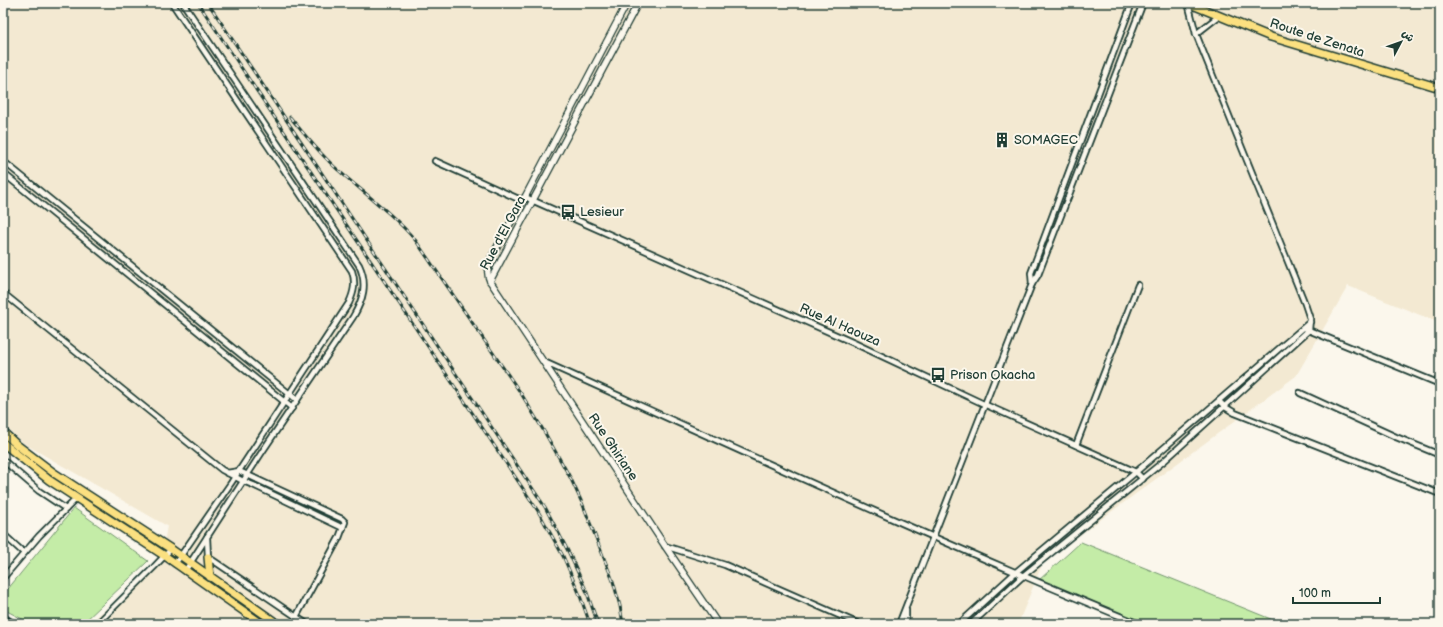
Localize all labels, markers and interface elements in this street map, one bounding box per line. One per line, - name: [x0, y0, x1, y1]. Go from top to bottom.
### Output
- street label: Route de Zenata: [1268, 15, 1366, 61]
- north arrow: [1381, 22, 1421, 62]
- text: ش: [1399, 27, 1417, 45]
- building icon: SOMAGEC: [993, 131, 1011, 149]
- place label: SOMAGEC: [1014, 132, 1078, 148]
- street label: Rue d'El Gara: [477, 193, 529, 273]
- bus stop icon: Lesieur: [559, 203, 577, 221]
- place label: Lesieur: [580, 204, 624, 220]
- street label: Rue Al Haouza: [797, 300, 883, 350]
- bus stop icon: Prison Okacha: [929, 366, 947, 384]
- place label: Prison Okacha: [950, 367, 1035, 383]
- street label: Rue Ghiriane: [585, 410, 642, 484]
- scale bar: [1293, 579, 1380, 605]
- text: 100 m: [1299, 586, 1331, 601]

